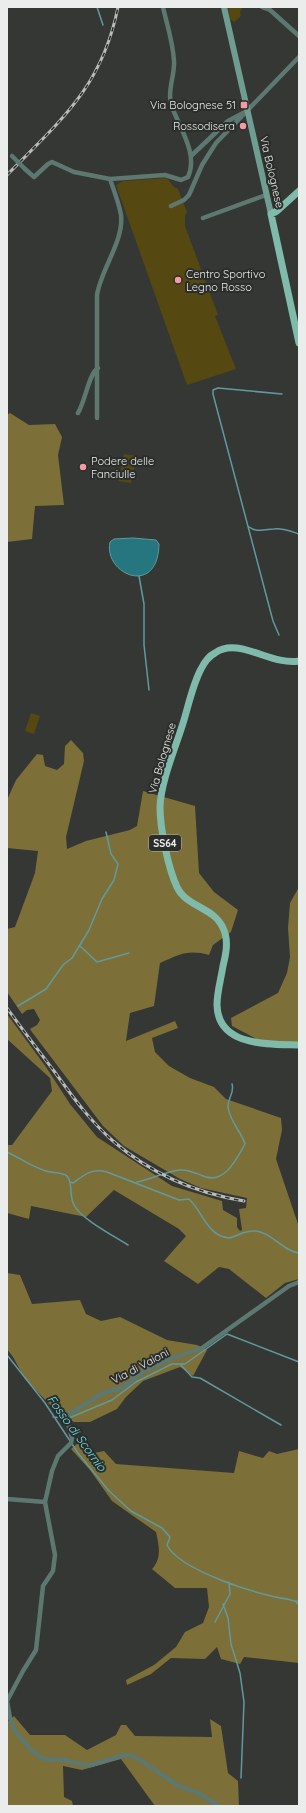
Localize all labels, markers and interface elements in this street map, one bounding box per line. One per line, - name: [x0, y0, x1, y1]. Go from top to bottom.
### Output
- place label: Via Bolognese 51: [150, 98, 236, 112]
- marker: Via Bolognese 51: [239, 100, 249, 110]
- place label: Rossodisera: [173, 119, 235, 133]
- marker: Rossodisera: [238, 121, 248, 131]
- street label: Via Bolognese: [257, 135, 287, 209]
- place label: Centro Sportivo Legno Rosso: [186, 267, 266, 294]
- marker: Centro Sportivo Legno Rosso: [173, 275, 183, 285]
- place label: Podere delle Fanciulle: [91, 454, 154, 481]
- marker: Podere delle Fanciulle: [78, 462, 88, 472]
- street label: Via Bolognese: [145, 721, 179, 795]
- road number: SS64: [149, 835, 181, 851]
- street label: Via di Vaioni: [109, 1345, 171, 1387]
- water label: Fosso di Scornio: [44, 1392, 110, 1475]

